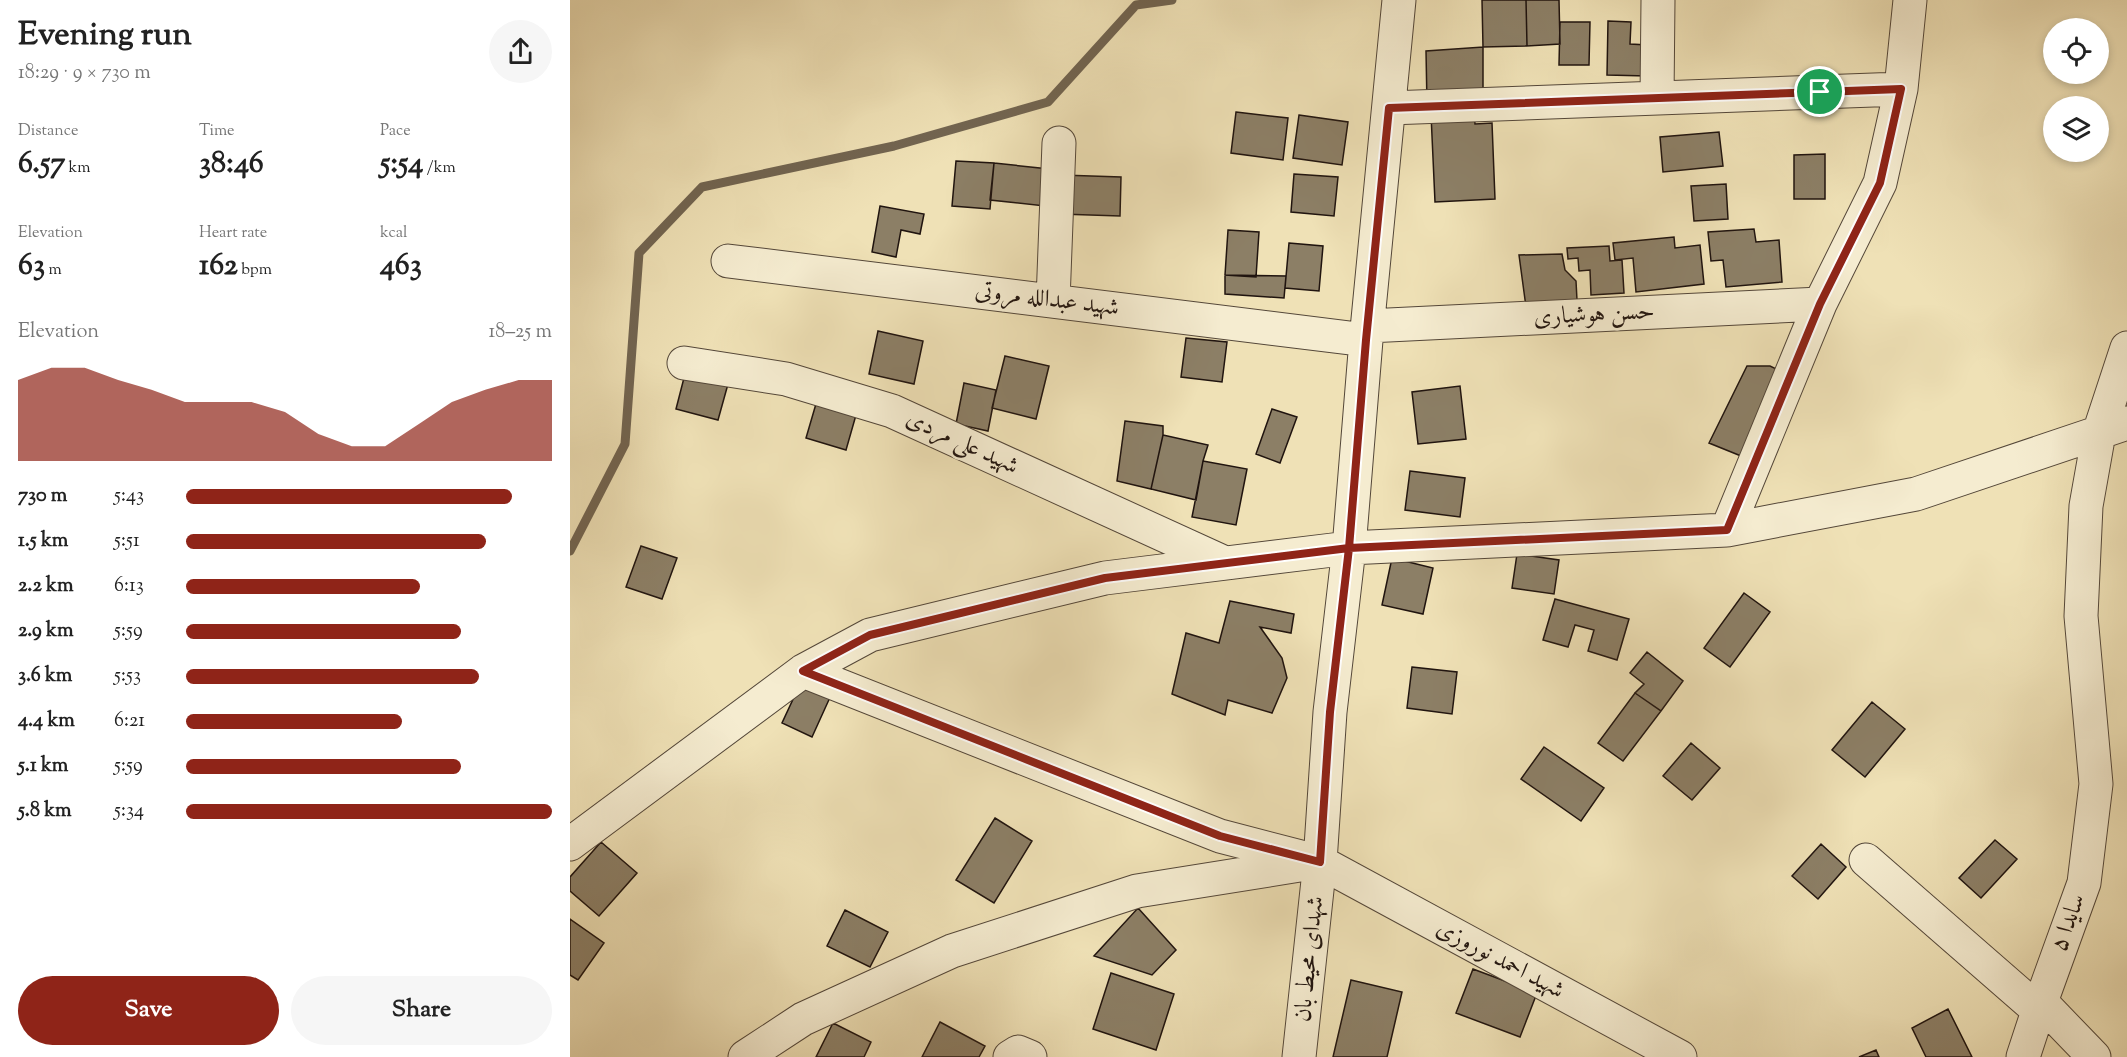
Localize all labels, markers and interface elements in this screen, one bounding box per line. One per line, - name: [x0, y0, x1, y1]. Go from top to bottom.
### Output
- text: Evening run: [18, 12, 192, 60]
- map controls: [2043, 18, 2109, 162]
- button: locate: [2043, 18, 2109, 84]
- button: share: [489, 20, 552, 83]
- text: 18:29 · 9 × 730 m: [18, 59, 151, 88]
- pin: [1794, 66, 1845, 117]
- icon: arrive: [1803, 75, 1836, 108]
- button: layers: [2043, 96, 2109, 162]
- text: Distance: [18, 120, 78, 143]
- text: Time: [199, 120, 235, 143]
- text: Pace: [380, 120, 411, 143]
- text: 6.57: [18, 143, 65, 186]
- text: 38:46: [199, 143, 264, 186]
- text: 5:54: [380, 143, 423, 186]
- text: km: [65, 157, 91, 180]
- text: /km: [423, 157, 456, 180]
- text: Elevation: [18, 222, 83, 245]
- text: Heart rate: [199, 222, 267, 245]
- text: kcal: [380, 222, 408, 245]
- text: 63: [18, 245, 45, 288]
- text: 162: [199, 245, 238, 288]
- text: 463: [380, 245, 422, 288]
- text: m: [45, 259, 62, 282]
- text: bpm: [238, 259, 272, 282]
- street label: شهید عبدالله مروتی: [973, 274, 1121, 326]
- street label: حسن هوشیاری: [1533, 295, 1655, 335]
- text: Elevation: [18, 318, 99, 347]
- text: 18–25 m: [488, 318, 552, 347]
- street label: شهید علی مردی: [900, 402, 1024, 484]
- text: 730 m: [18, 482, 67, 511]
- text: 5:43: [114, 482, 144, 511]
- text: 1.5 km: [18, 527, 68, 556]
- text: 5:51: [114, 527, 140, 556]
- text: 2.2 km: [18, 572, 73, 601]
- text: 6:13: [114, 572, 144, 601]
- text: 2.9 km: [18, 617, 73, 646]
- text: 5:59: [114, 617, 143, 646]
- text: 3.6 km: [18, 662, 72, 691]
- text: 5:53: [114, 662, 141, 691]
- text: 4.4 km: [18, 707, 75, 736]
- text: 6:21: [114, 707, 145, 736]
- text: 5.1 km: [18, 752, 68, 781]
- text: 5:59: [114, 752, 143, 781]
- text: 5.8 km: [18, 797, 72, 826]
- text: 5:34: [114, 797, 144, 826]
- street label: سایدا ۵: [2043, 889, 2095, 957]
- street label: شهدای محیط بان: [1286, 894, 1334, 1024]
- street label: شهید احمد نوروزی: [1430, 912, 1570, 1008]
- button: Save: [18, 976, 279, 1045]
- button: Share: [291, 976, 552, 1045]

